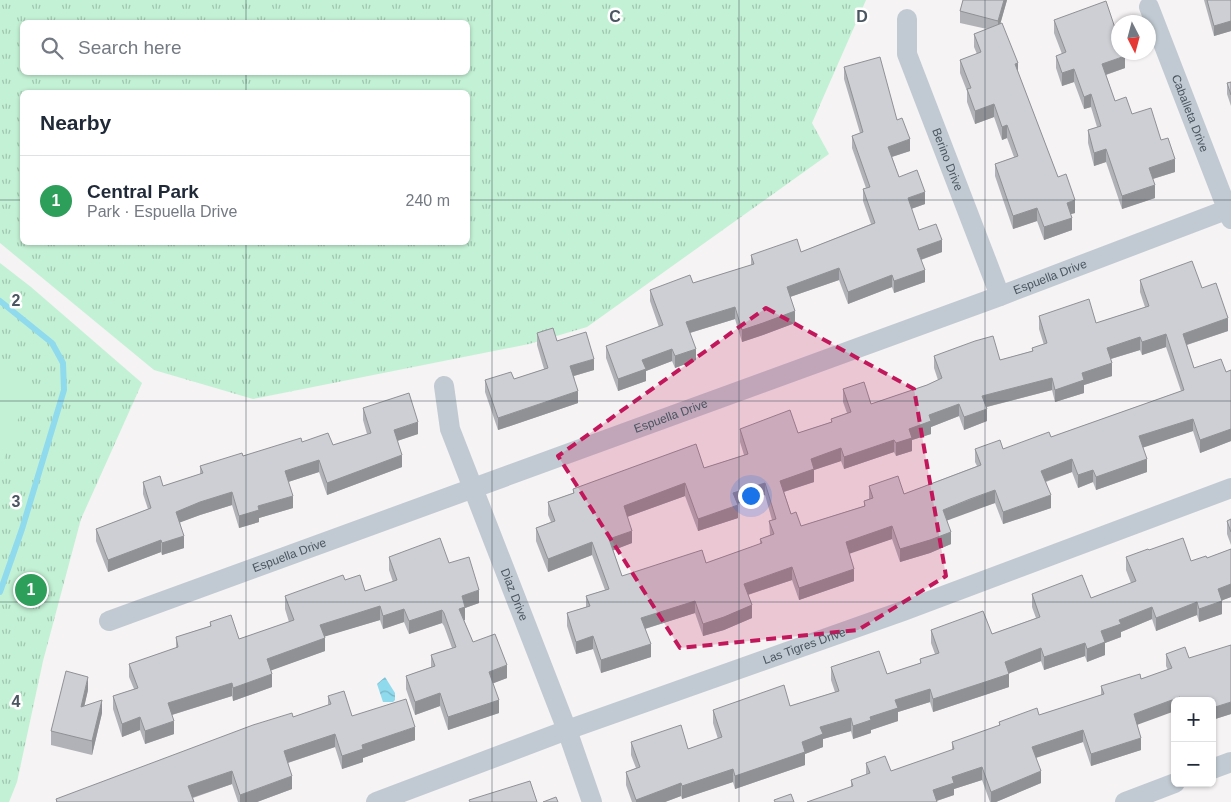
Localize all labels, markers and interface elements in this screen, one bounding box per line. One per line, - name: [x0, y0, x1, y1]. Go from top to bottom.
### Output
- text: C: [609, 8, 621, 25]
- text: D: [856, 8, 868, 25]
- north arrow: [1111, 15, 1156, 60]
- search box: [20, 20, 470, 75]
- icon: search: [38, 34, 66, 62]
- text: Search here: [78, 37, 182, 58]
- street label: Caballeta Drive: [1169, 72, 1212, 154]
- text: Nearby: [40, 111, 111, 134]
- street label: Berino Drive: [929, 126, 966, 193]
- text: Central Park: [87, 181, 199, 202]
- text: 1: [52, 192, 60, 209]
- text: 240 m: [406, 192, 450, 209]
- text: Park · Espuella Drive: [87, 203, 237, 220]
- street label: Espuella Drive: [1011, 256, 1089, 297]
- text: 2: [12, 292, 21, 309]
- street label: Espuella Drive: [632, 396, 710, 436]
- your location: [738, 483, 764, 509]
- text: 3: [12, 493, 21, 510]
- street label: Espuella Drive: [251, 535, 328, 575]
- street label: Diaz Drive: [498, 566, 531, 623]
- pin: 1: [15, 571, 47, 609]
- street label: Las Tigres Drive: [761, 625, 848, 667]
- text: 4: [12, 693, 21, 710]
- map controls: [1171, 697, 1216, 787]
- button: +: [1171, 697, 1216, 742]
- button: −: [1171, 742, 1216, 787]

